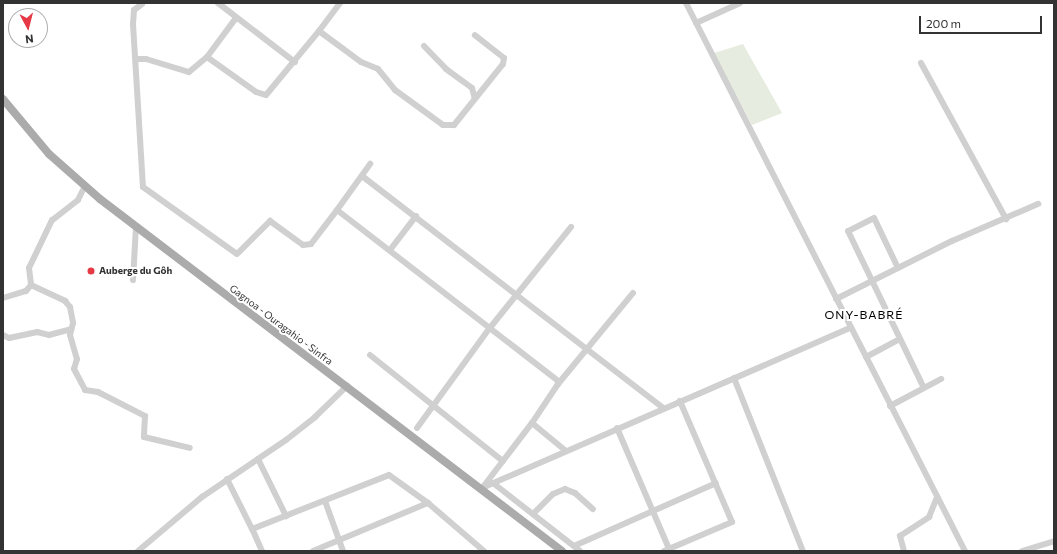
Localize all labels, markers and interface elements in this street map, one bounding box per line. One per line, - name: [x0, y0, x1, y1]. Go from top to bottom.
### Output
- north arrow: [8, 8, 48, 48]
- scale bar: [921, 8, 1044, 34]
- text: 200 m: [926, 16, 961, 30]
- text: N: [25, 32, 34, 46]
- place label: Auberge du Gôh: [99, 265, 172, 277]
- marker: Auberge du Gôh: [86, 266, 96, 276]
- street label: Gagnoa - Ouragahio - Sinfra: [227, 282, 335, 368]
- district label: ONY-BABRÉ: [825, 308, 903, 322]

